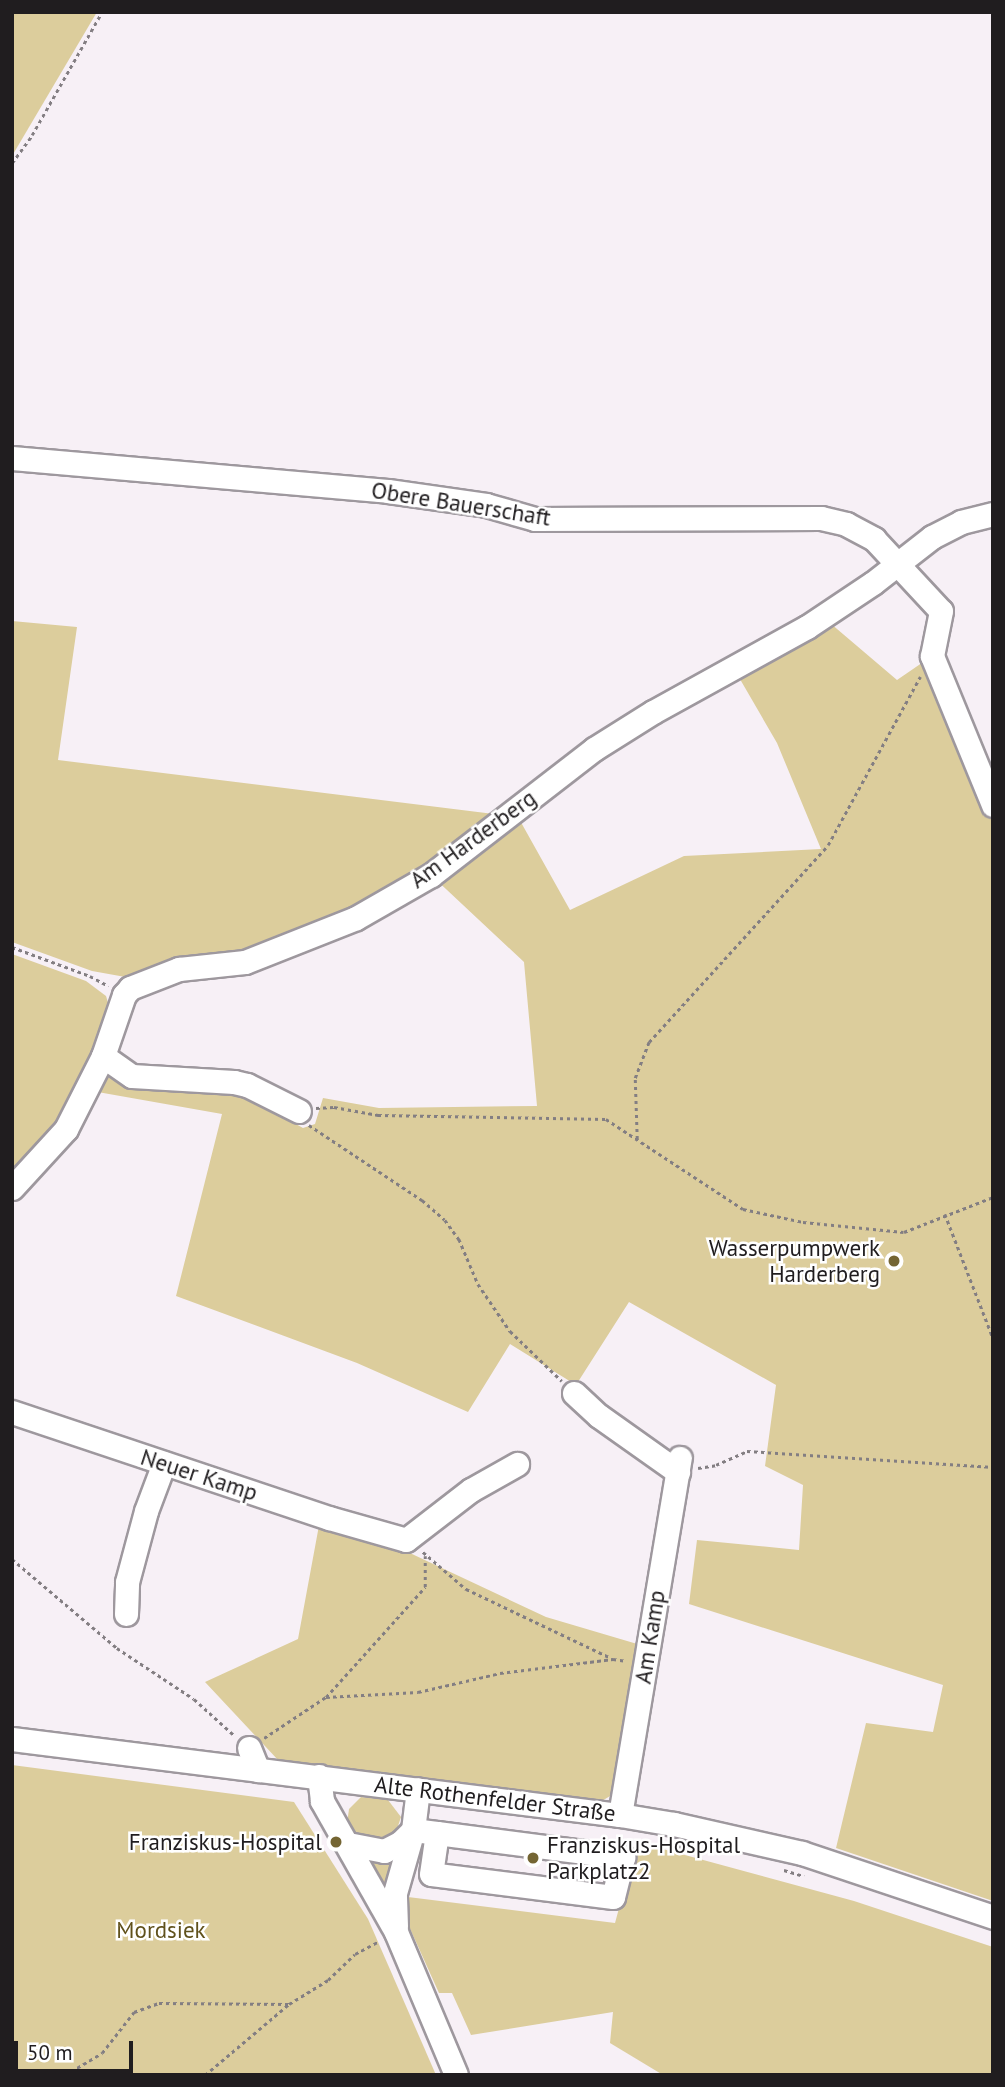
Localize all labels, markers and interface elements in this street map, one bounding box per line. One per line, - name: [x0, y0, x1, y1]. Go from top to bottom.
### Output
- street label: Obere Bauerschaft: [369, 476, 553, 532]
- street label: Am Harderberg: [405, 784, 541, 894]
- place label: Wasserpumpwerk Harderberg: [709, 1234, 880, 1288]
- marker: Wasserpumpwerk Harderberg: [886, 1253, 902, 1269]
- street label: Neuer Kamp: [137, 1443, 261, 1507]
- street label: Am Kamp: [629, 1588, 671, 1686]
- street label: Alte Rothenfelder Straße: [373, 1770, 617, 1828]
- place label: Franziskus-Hospital: [129, 1828, 322, 1856]
- place label: Franziskus-Hospital Parkplatz2: [547, 1831, 740, 1885]
- marker: Franziskus-Hospital: [328, 1834, 344, 1850]
- marker: Franziskus-Hospital Parkplatz2: [525, 1850, 541, 1866]
- park label: Mordsiek: [116, 1916, 206, 1944]
- scale bar: [18, 2028, 136, 2072]
- text: 50 m: [27, 2039, 73, 2066]

